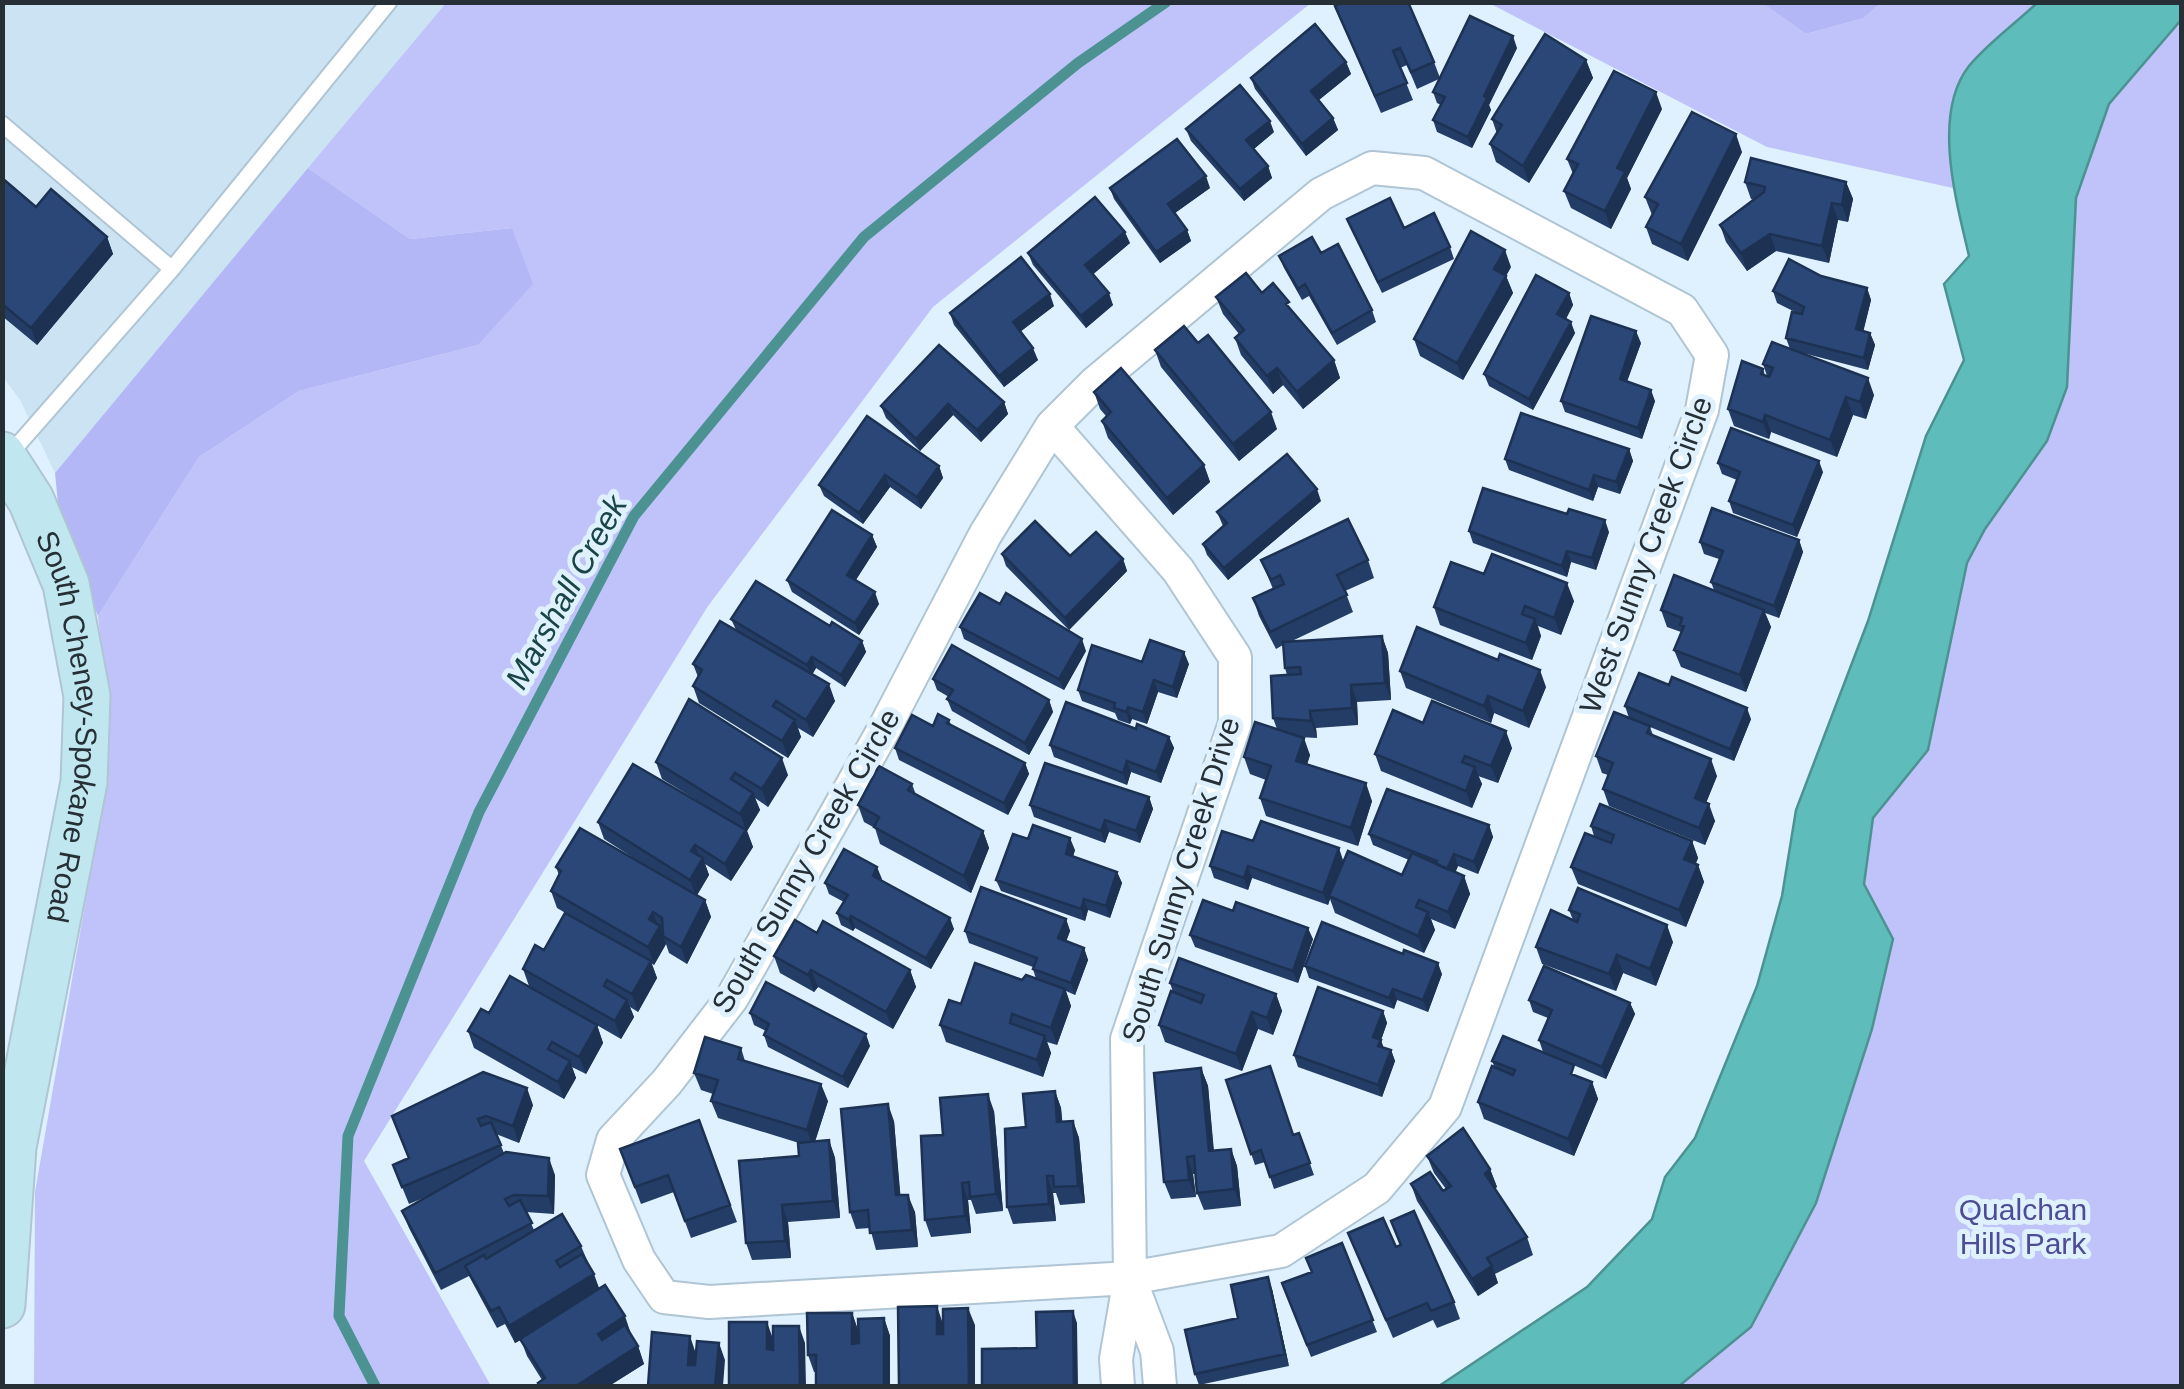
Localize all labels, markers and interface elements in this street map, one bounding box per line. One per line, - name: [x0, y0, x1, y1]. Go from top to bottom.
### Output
- street label: West Sunny Creek Circle: [1573, 392, 1718, 718]
- water label: Marshall Creek: [498, 487, 635, 695]
- street label: South Cheney-Spokane Road: [30, 526, 105, 925]
- street label: South Sunny Creek Circle: [705, 703, 906, 1018]
- street label: South Sunny Creek Drive: [1115, 713, 1246, 1047]
- park label: Qualchan Hills Park: [1959, 1193, 2087, 1260]

